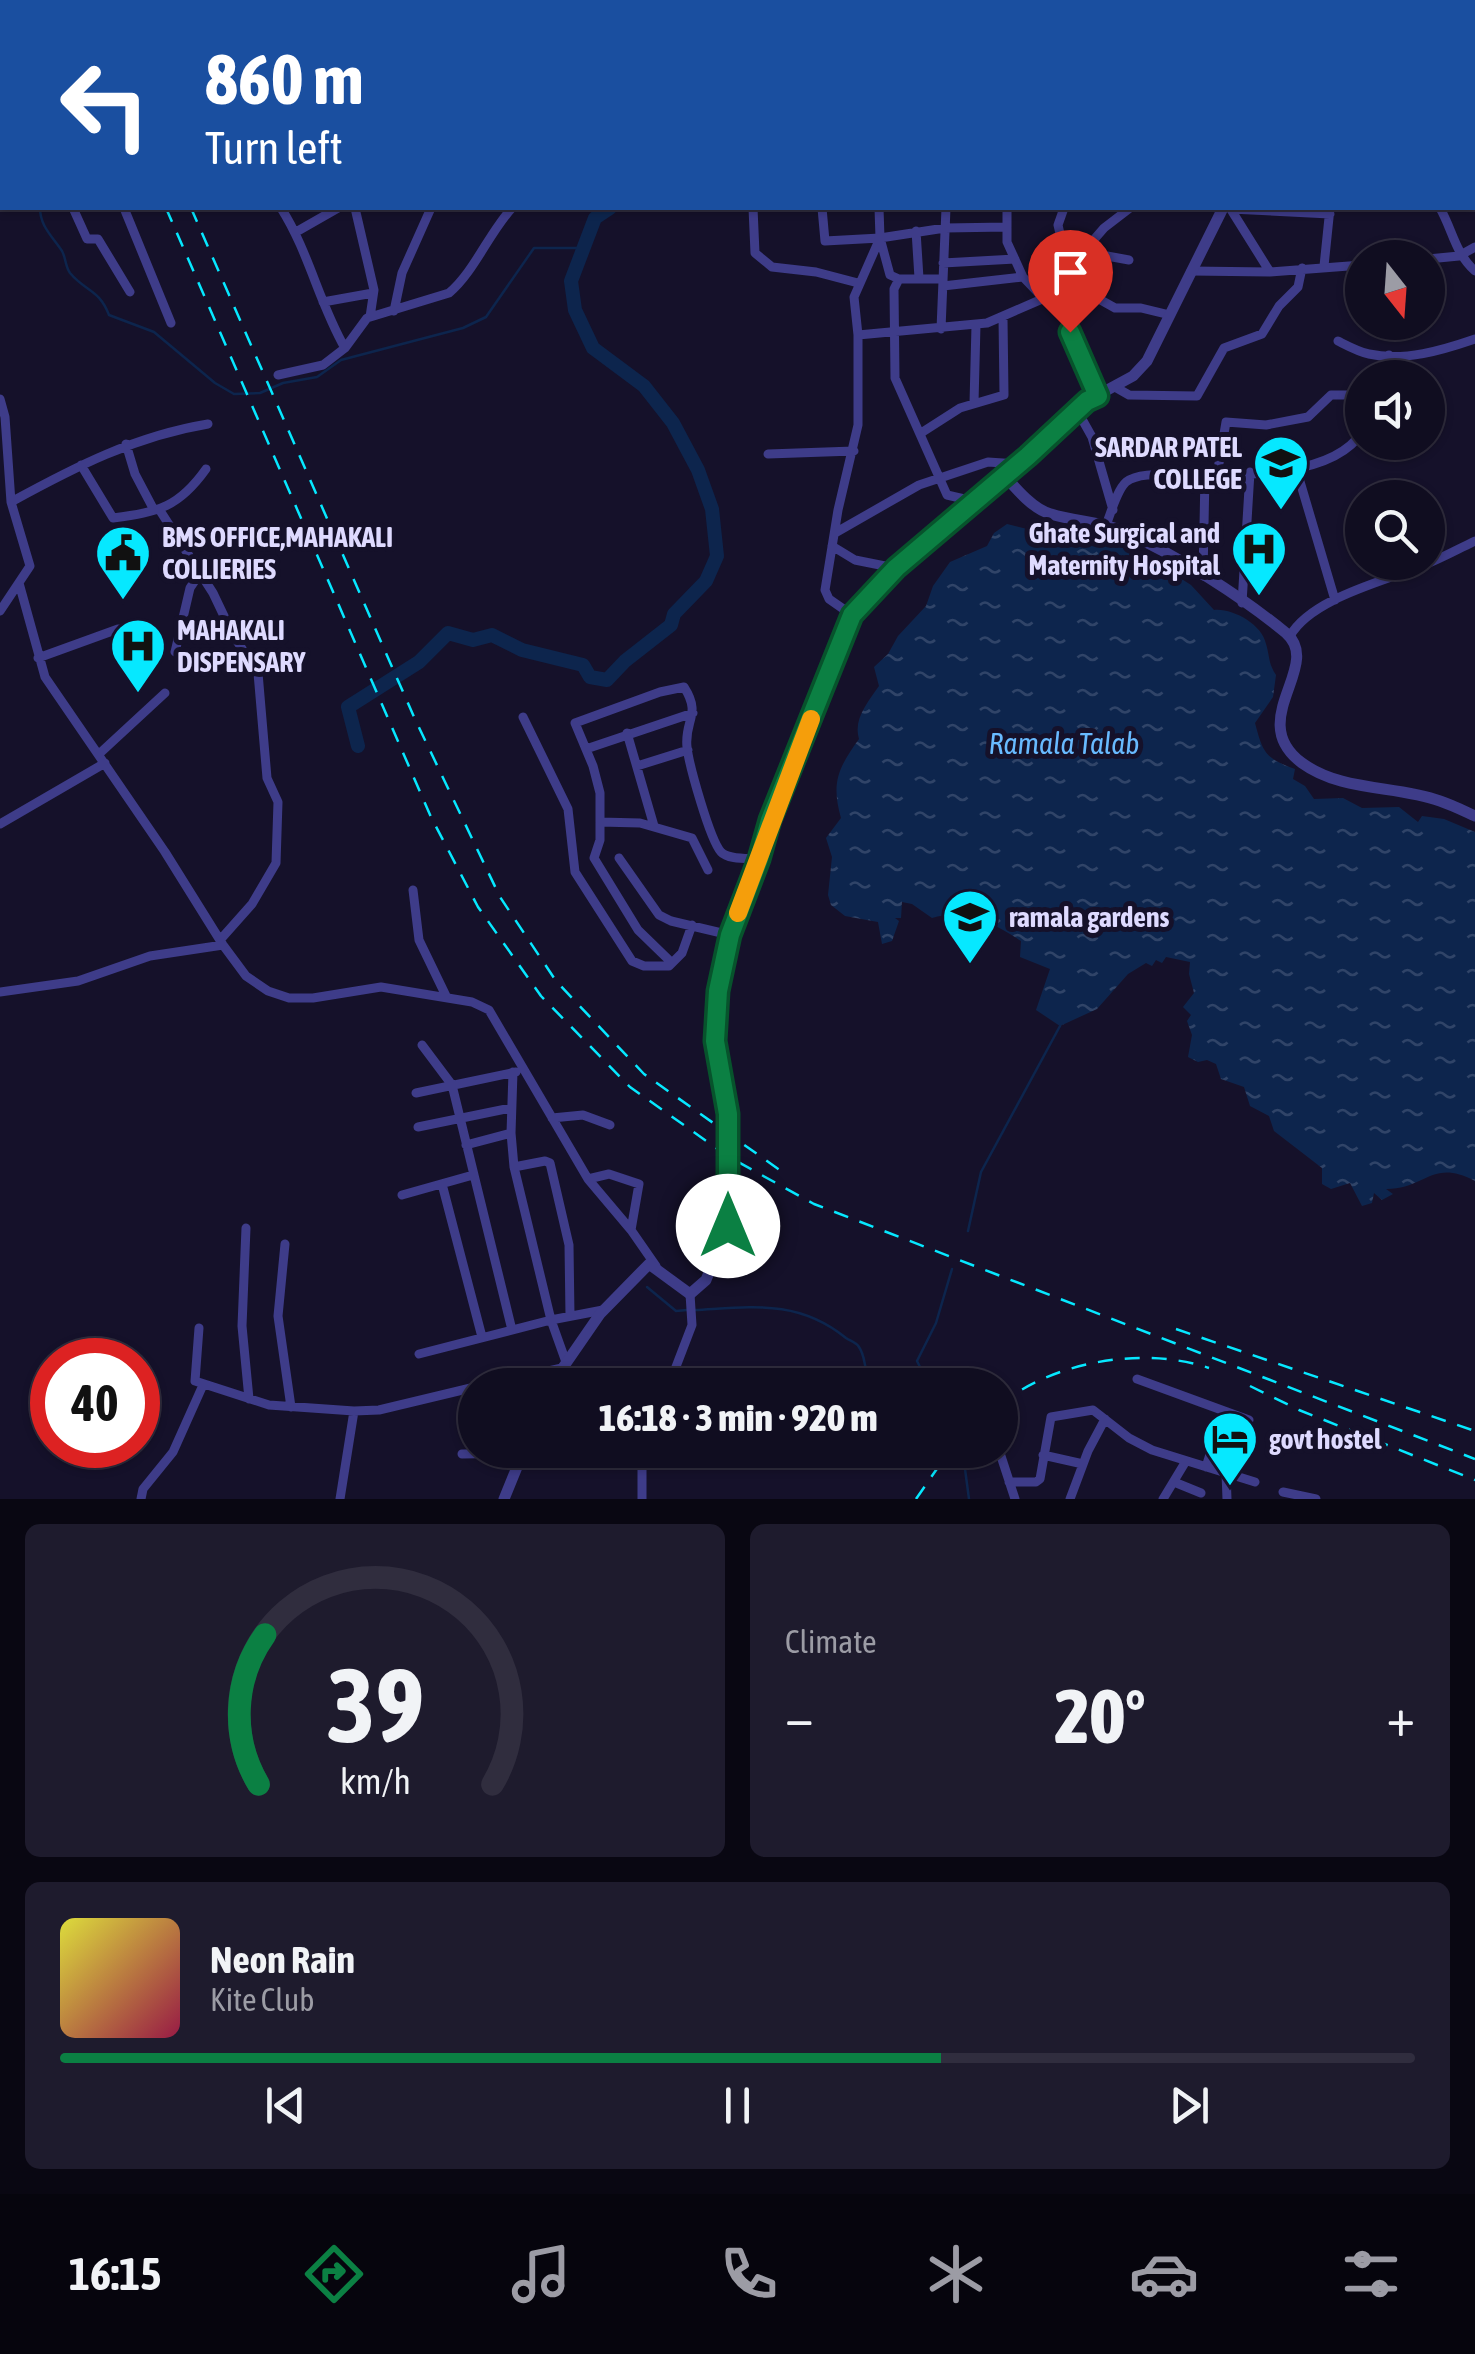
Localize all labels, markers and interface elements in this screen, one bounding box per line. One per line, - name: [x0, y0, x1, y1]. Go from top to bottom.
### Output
- text: 860 m: [205, 39, 364, 119]
- icon: left: [40, 40, 170, 170]
- text: Turn left: [205, 122, 343, 174]
- pin: [1028, 230, 1113, 333]
- north arrow: [1345, 240, 1445, 340]
- map controls: [1345, 240, 1445, 580]
- icon: arrive: [1043, 245, 1098, 300]
- button: sound: [1345, 360, 1445, 460]
- place label: SARDAR PATEL COLLEGE: [1095, 431, 1242, 495]
- school or university icon: SARDAR PATEL COLLEGE: [1251, 433, 1311, 512]
- button: search: [1345, 480, 1445, 580]
- place label: Ghate Surgical and Maternity Hospital: [1028, 517, 1221, 581]
- hospital icon: Ghate Surgical and Maternity Hospital: [1229, 519, 1289, 598]
- place label: BMS OFFICE,MAHAKALI COLLIERIES: [162, 521, 393, 585]
- public building icon: BMS OFFICE,MAHAKALI COLLIERIES: [93, 523, 153, 602]
- place label: MAHAKALI DISPENSARY: [177, 614, 306, 678]
- hospital icon: MAHAKALI DISPENSARY: [108, 616, 168, 695]
- water label: Ramala Talab: [988, 726, 1140, 760]
- school or university icon: ramala gardens: [940, 887, 1000, 966]
- place label: ramala gardens: [1009, 901, 1170, 933]
- position arrow: [676, 1174, 780, 1278]
- speed limit sign: 40: [30, 1338, 160, 1468]
- text: 16:18 · 3 min · 920 m: [598, 1396, 878, 1439]
- hotel icon: govt hostel: [1200, 1409, 1260, 1488]
- place label: govt hostel: [1269, 1423, 1382, 1455]
- text: Climate: [785, 1623, 877, 1660]
- text: 39: [326, 1645, 424, 1764]
- text: 20°: [1054, 1673, 1146, 1759]
- text: −: [785, 1685, 814, 1748]
- text: +: [1386, 1685, 1415, 1748]
- text: km/h: [340, 1761, 410, 1802]
- text: Neon Rain: [210, 1938, 355, 1981]
- text: Kite Club: [210, 1981, 314, 2018]
- icon: previous: [258, 2078, 313, 2133]
- icon: pause: [710, 2078, 765, 2133]
- icon: next: [1162, 2078, 1217, 2133]
- icon: directions: [299, 2239, 369, 2309]
- icon: music: [506, 2239, 576, 2309]
- icon: phone: [714, 2239, 784, 2309]
- icon: climate: [921, 2239, 991, 2309]
- icon: car: [1129, 2239, 1199, 2309]
- icon: filters: [1336, 2239, 1406, 2309]
- text: 16:15: [69, 2248, 161, 2300]

